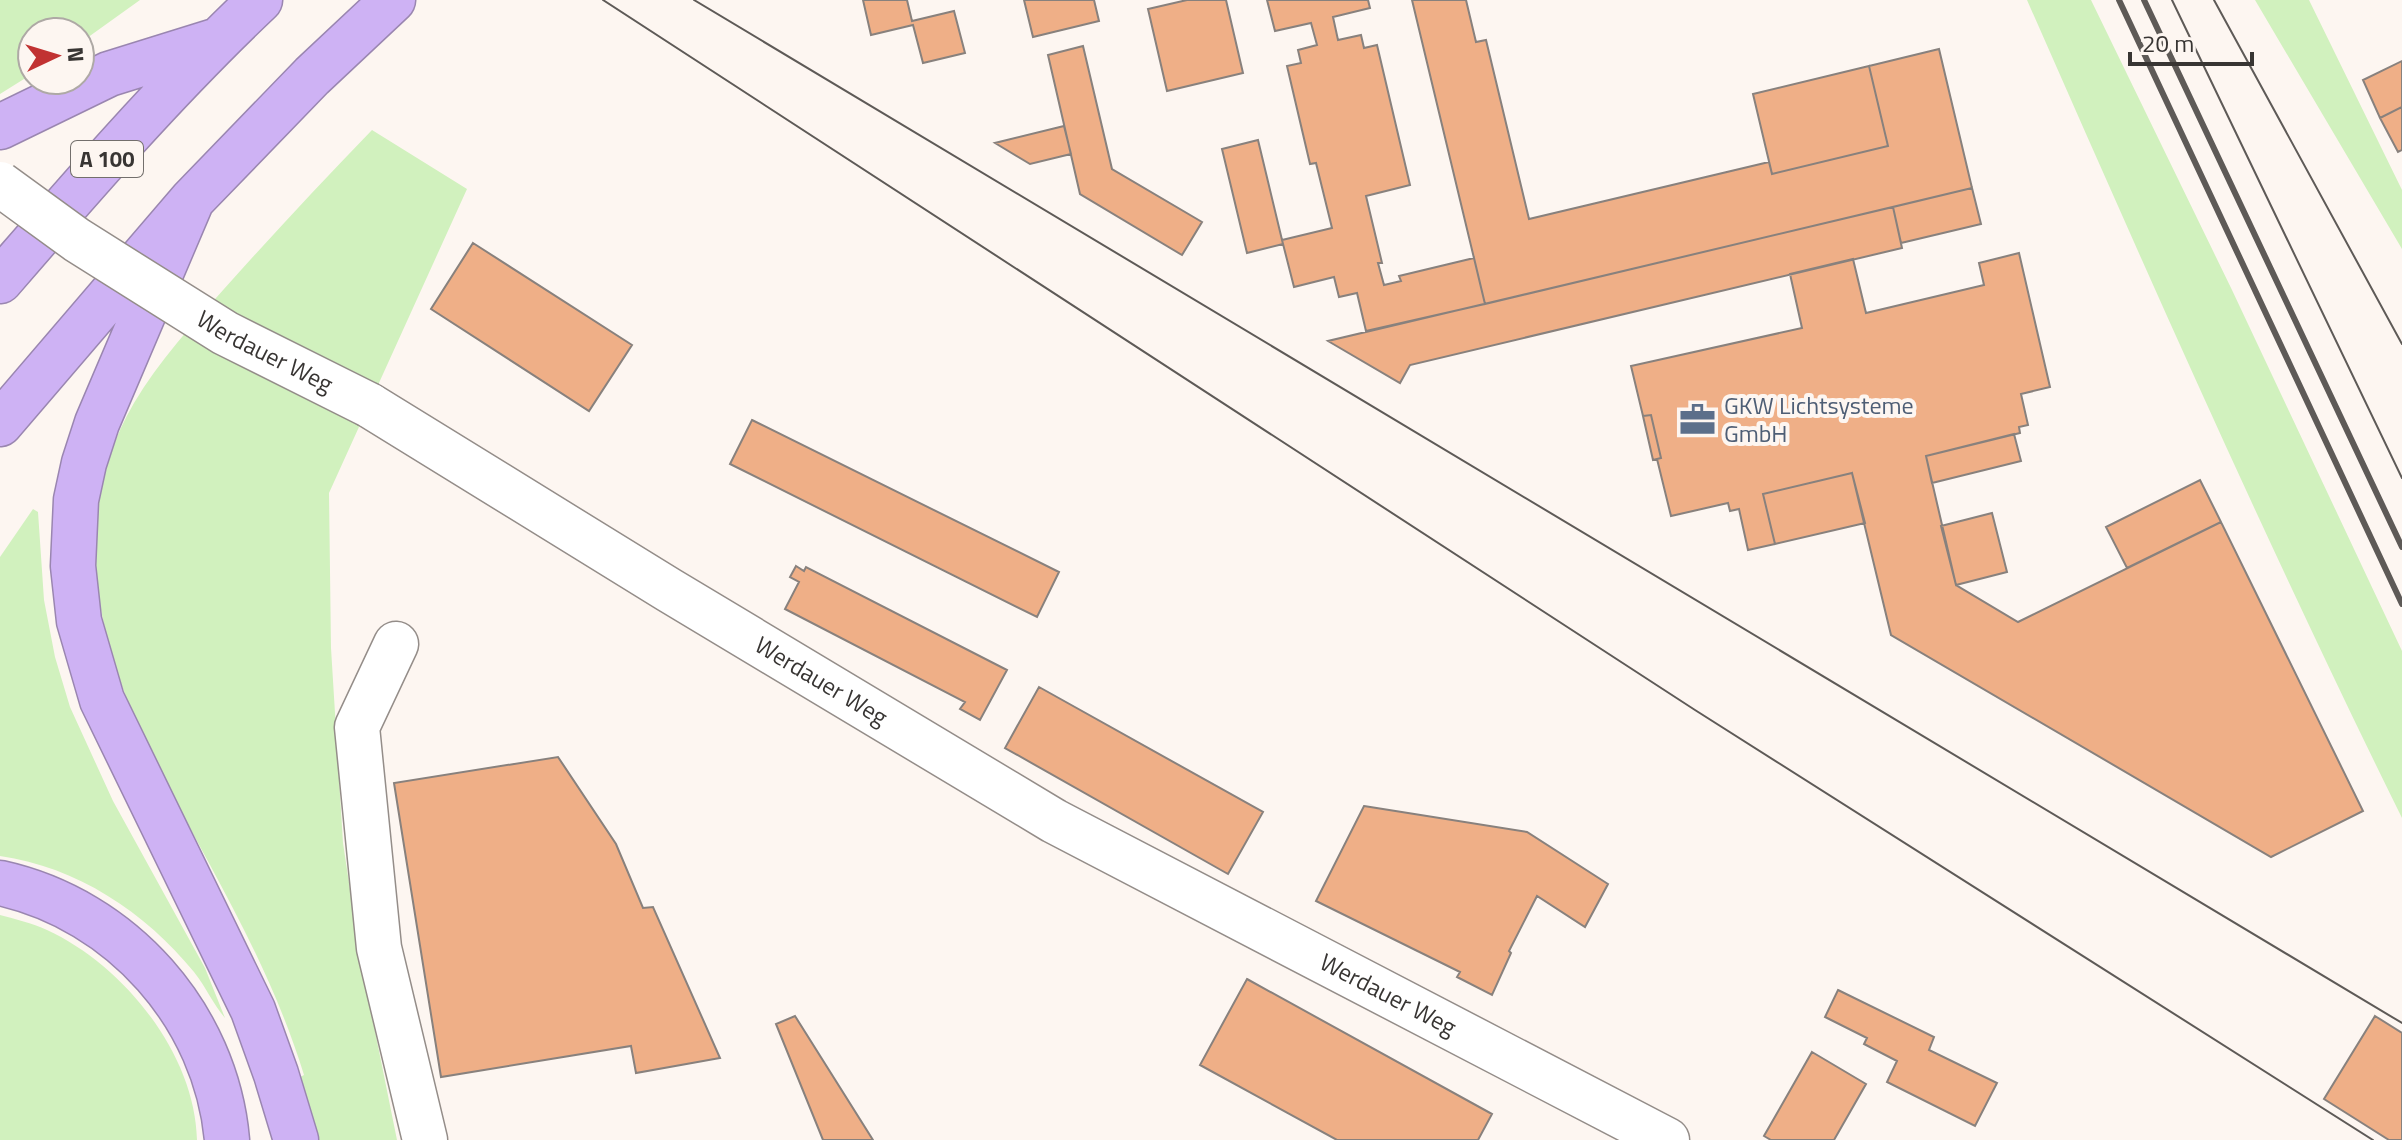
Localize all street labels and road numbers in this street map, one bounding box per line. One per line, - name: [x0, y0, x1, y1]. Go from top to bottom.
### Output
- road number: A 100: [71, 141, 143, 177]
- street label: Werdauer Weg: [190, 301, 340, 401]
- street label: Werdauer Weg: [748, 627, 895, 734]
- street label: Werdauer Weg: [1314, 943, 1463, 1044]

